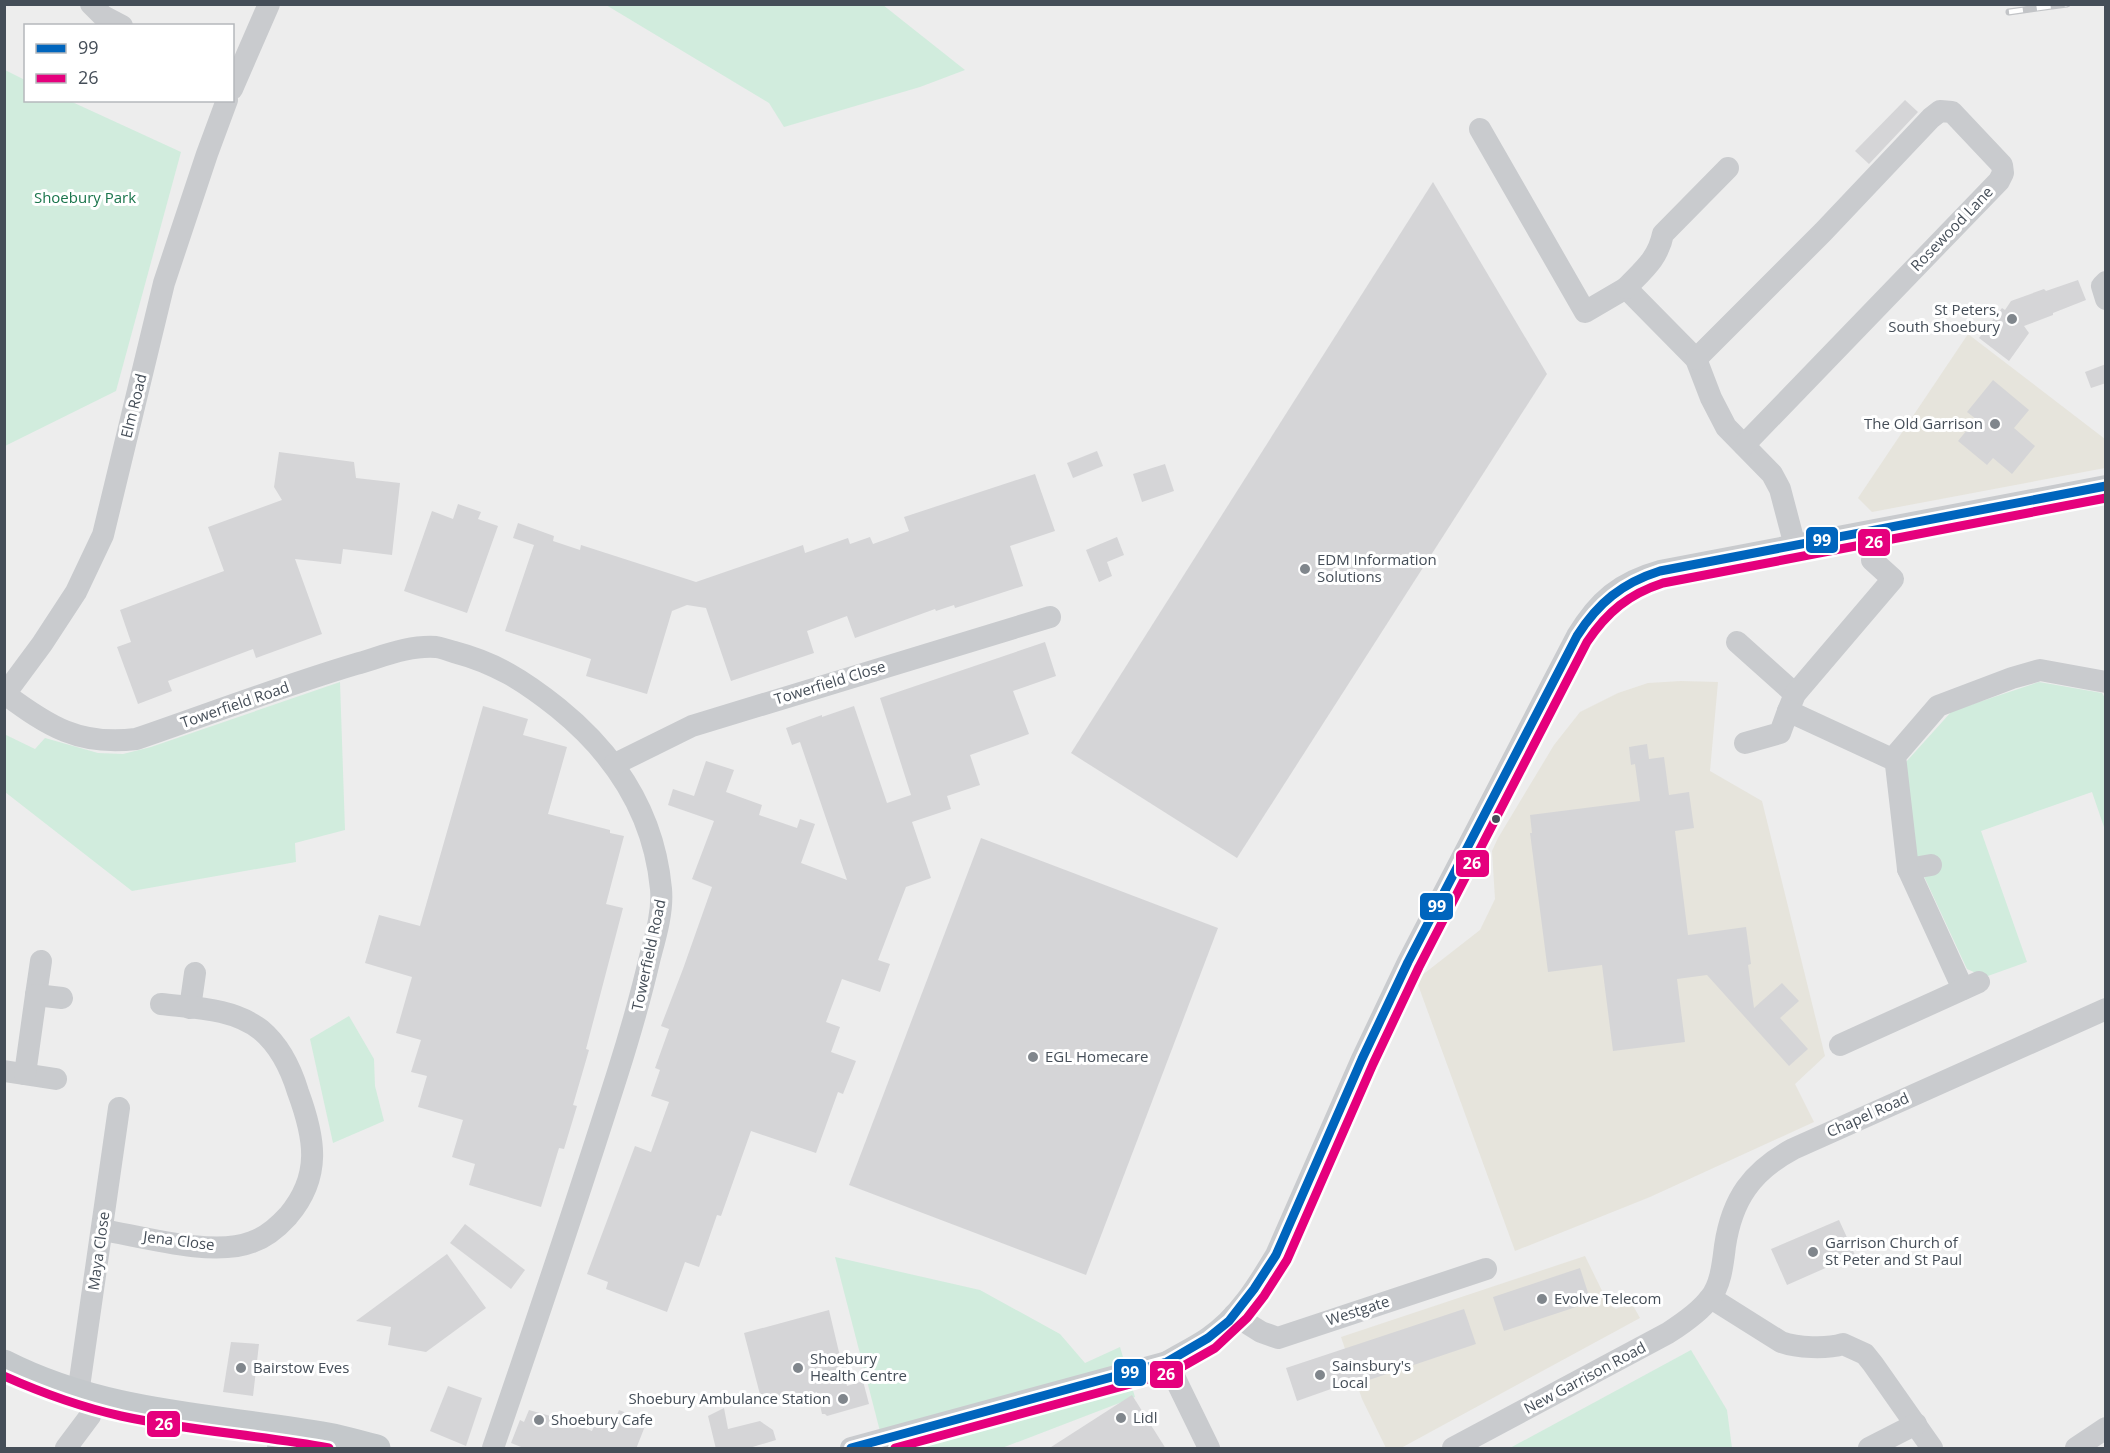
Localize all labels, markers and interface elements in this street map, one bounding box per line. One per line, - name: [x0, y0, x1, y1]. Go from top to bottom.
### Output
- legend: [24, 24, 234, 102]
- text: 99: [78, 35, 99, 59]
- text: 26: [78, 65, 99, 89]
- street label: Rosewood Lane: [1906, 182, 1997, 275]
- park label: Shoebury Park: [34, 187, 136, 207]
- place label: St Peters, South Shoebury: [1888, 299, 2000, 336]
- marker: St Peters, South Shoebury: [2005, 312, 2019, 326]
- street label: Elm Road: [115, 371, 151, 440]
- place label: The Old Garrison: [1864, 413, 1983, 433]
- marker: The Old Garrison: [1988, 417, 2002, 431]
- line badge: 99: [1805, 526, 1839, 554]
- line badge: 26: [1857, 528, 1891, 557]
- text: 99: [1813, 529, 1831, 551]
- text: 26: [1865, 531, 1883, 553]
- place label: EDM Information Solutions: [1317, 549, 1437, 586]
- marker: EDM Information Solutions: [1298, 562, 1312, 576]
- street label: Towerfield Close: [772, 656, 888, 708]
- street label: Towerfield Road: [178, 676, 292, 732]
- unlabelled marker: [1490, 813, 1502, 825]
- line badge: 26: [1455, 849, 1490, 878]
- text: 26: [1463, 852, 1481, 874]
- line badge: 99: [1419, 892, 1454, 921]
- text: 99: [1428, 895, 1446, 917]
- street label: Towerfield Road: [626, 897, 670, 1012]
- place label: EGL Homecare: [1045, 1046, 1148, 1066]
- marker: EGL Homecare: [1026, 1050, 1040, 1064]
- street label: Chapel Road: [1823, 1087, 1912, 1141]
- street label: Maya Close: [83, 1210, 113, 1292]
- street label: Jena Close: [140, 1225, 216, 1254]
- place label: Garrison Church of St Peter and St Paul: [1825, 1232, 1962, 1269]
- marker: Garrison Church of St Peter and St Paul: [1806, 1245, 1820, 1259]
- place label: Evolve Telecom: [1554, 1288, 1661, 1308]
- street label: Westgate: [1324, 1290, 1392, 1330]
- marker: Evolve Telecom: [1535, 1292, 1549, 1306]
- street label: New Garrison Road: [1520, 1336, 1649, 1418]
- place label: Shoebury Health Centre: [810, 1348, 907, 1385]
- place label: Sainsbury's Local: [1332, 1355, 1411, 1392]
- place label: Bairstow Eves: [253, 1357, 349, 1377]
- line badge: 99: [1113, 1358, 1147, 1387]
- line badge: 26: [1149, 1360, 1184, 1389]
- marker: Bairstow Eves: [234, 1361, 248, 1375]
- marker: Shoebury Health Centre: [791, 1361, 805, 1375]
- text: 99: [1121, 1361, 1139, 1383]
- text: 26: [1157, 1363, 1175, 1385]
- marker: Sainsbury's Local: [1313, 1368, 1327, 1382]
- place label: Shoebury Ambulance Station: [628, 1388, 831, 1408]
- marker: Shoebury Ambulance Station: [836, 1392, 850, 1406]
- place label: Lidl: [1133, 1407, 1158, 1427]
- place label: Shoebury Cafe: [551, 1409, 653, 1429]
- line badge: 26: [146, 1410, 181, 1438]
- marker: Lidl: [1114, 1411, 1128, 1425]
- text: 26: [155, 1413, 173, 1435]
- marker: Shoebury Cafe: [532, 1413, 546, 1427]

